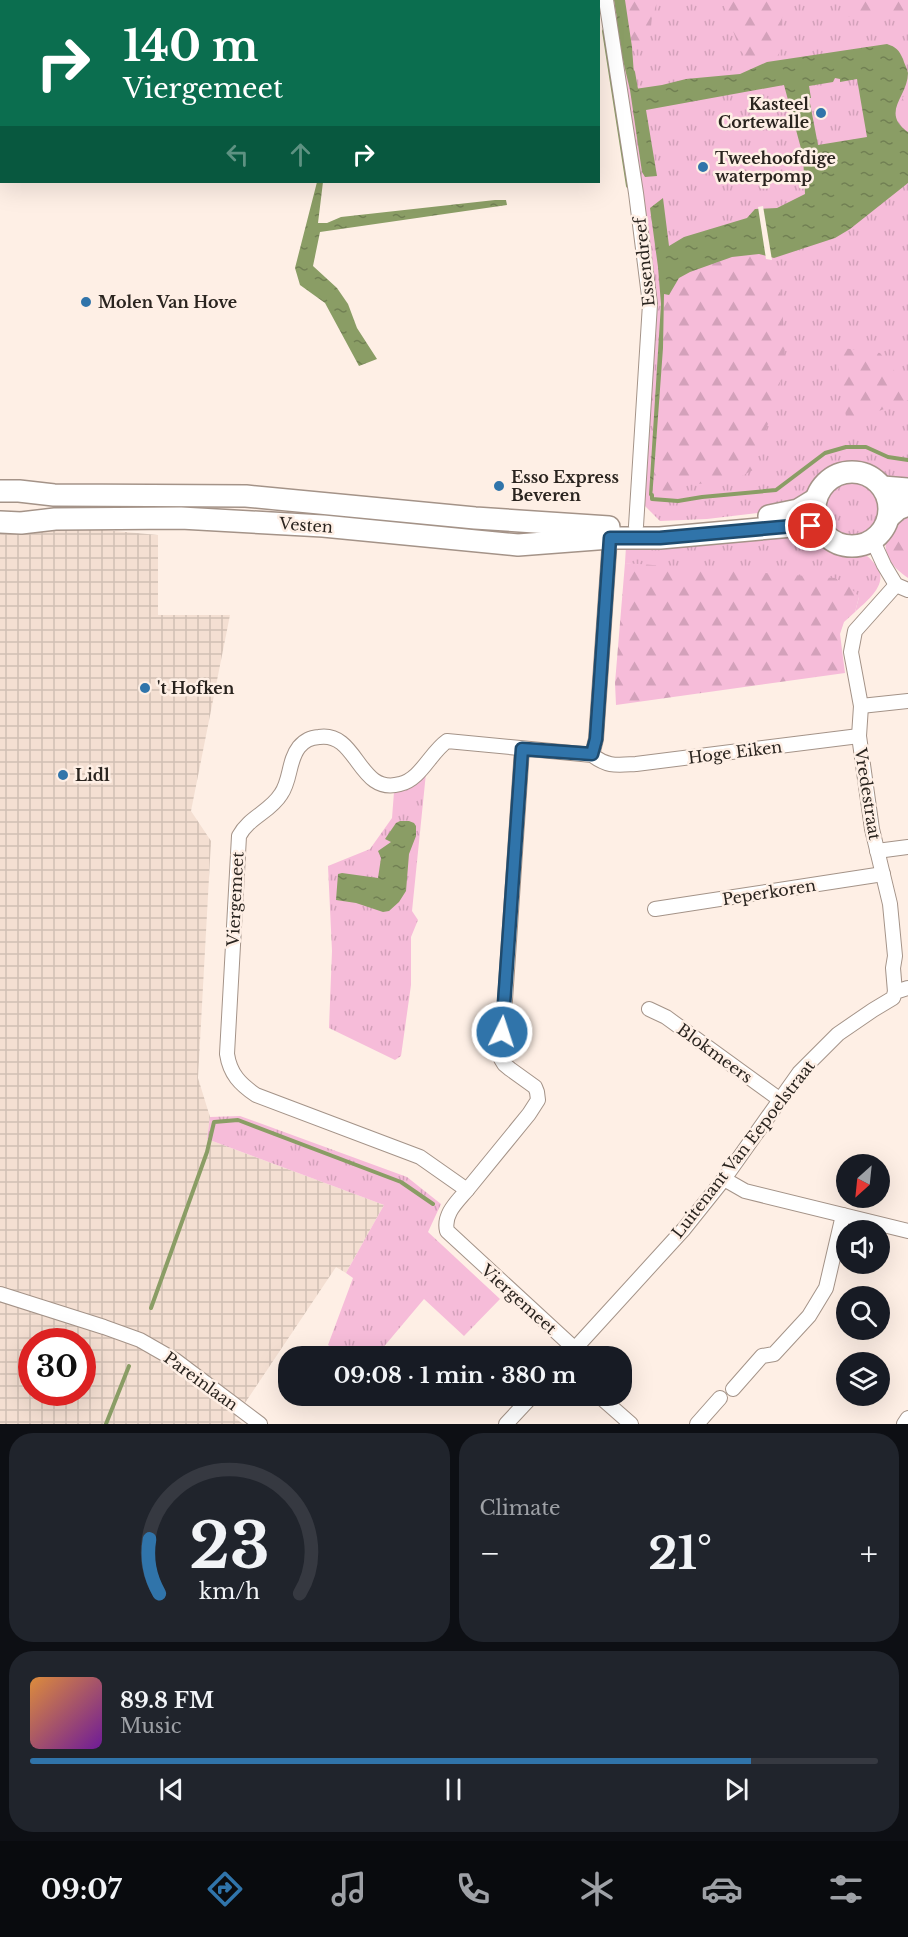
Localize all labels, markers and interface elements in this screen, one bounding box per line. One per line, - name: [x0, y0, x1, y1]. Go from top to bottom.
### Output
- text: 140 m: [123, 20, 259, 72]
- icon: right: [24, 24, 102, 102]
- text: Viergemeet: [123, 72, 283, 105]
- place label: Kasteel Cortewalle: [718, 94, 809, 132]
- marker: Kasteel Cortewalle: [814, 106, 828, 120]
- icon: left: [221, 138, 254, 171]
- icon: ahead: [284, 138, 317, 171]
- icon: right: [347, 138, 380, 171]
- place label: Tweehoofdige waterpomp: [715, 148, 836, 186]
- marker: Tweehoofdige waterpomp: [696, 160, 710, 174]
- street label: Essendreef: [629, 214, 659, 308]
- place label: Molen Van Hove: [98, 292, 237, 312]
- marker: Molen Van Hove: [79, 295, 93, 309]
- place label: Esso Express Beveren: [511, 467, 619, 505]
- marker: Esso Express Beveren: [492, 479, 506, 493]
- pin: [785, 500, 836, 551]
- icon: arrive: [794, 509, 827, 542]
- street label: Vesten: [277, 513, 334, 537]
- place label: 't Hofken: [157, 678, 235, 698]
- marker: 't Hofken: [138, 681, 152, 695]
- street label: Hoge Eiken: [687, 736, 783, 768]
- street label: Vredestraat: [851, 746, 885, 841]
- place label: Lidl: [75, 765, 110, 785]
- marker: Lidl: [56, 768, 70, 782]
- street label: Viergemeet: [222, 851, 247, 948]
- street label: Peperkoren: [721, 875, 817, 909]
- position arrow: [470, 1000, 534, 1064]
- street label: Blokmeers: [673, 1019, 757, 1087]
- street label: Luitenant Van Eepoelstraat: [667, 1056, 819, 1242]
- north arrow: [836, 1154, 890, 1208]
- map controls: [836, 1154, 890, 1406]
- button: sound: [836, 1220, 890, 1274]
- street label: Viergemeet: [476, 1259, 561, 1338]
- button: search: [836, 1286, 890, 1340]
- speed limit sign: 30: [18, 1328, 96, 1406]
- street label: Pareinlaan: [160, 1347, 242, 1415]
- button: layers: [836, 1352, 890, 1406]
- text: 09:08 · 1 min · 380 m: [334, 1362, 576, 1389]
- text: Climate: [480, 1496, 560, 1520]
- text: 23: [189, 1507, 269, 1585]
- text: 21°: [648, 1525, 712, 1581]
- text: −: [480, 1533, 500, 1574]
- text: +: [860, 1533, 878, 1574]
- text: km/h: [199, 1579, 260, 1606]
- text: 89.8 FM: [120, 1687, 214, 1714]
- text: Music: [120, 1714, 181, 1738]
- icon: previous: [155, 1773, 188, 1806]
- icon: pause: [437, 1773, 470, 1806]
- icon: next: [720, 1773, 753, 1806]
- icon: directions: [204, 1868, 246, 1910]
- icon: music: [328, 1868, 370, 1910]
- icon: phone: [452, 1868, 494, 1910]
- icon: climate: [576, 1868, 618, 1910]
- icon: car: [701, 1868, 743, 1910]
- icon: filters: [825, 1868, 867, 1910]
- text: 09:07: [41, 1873, 122, 1906]

